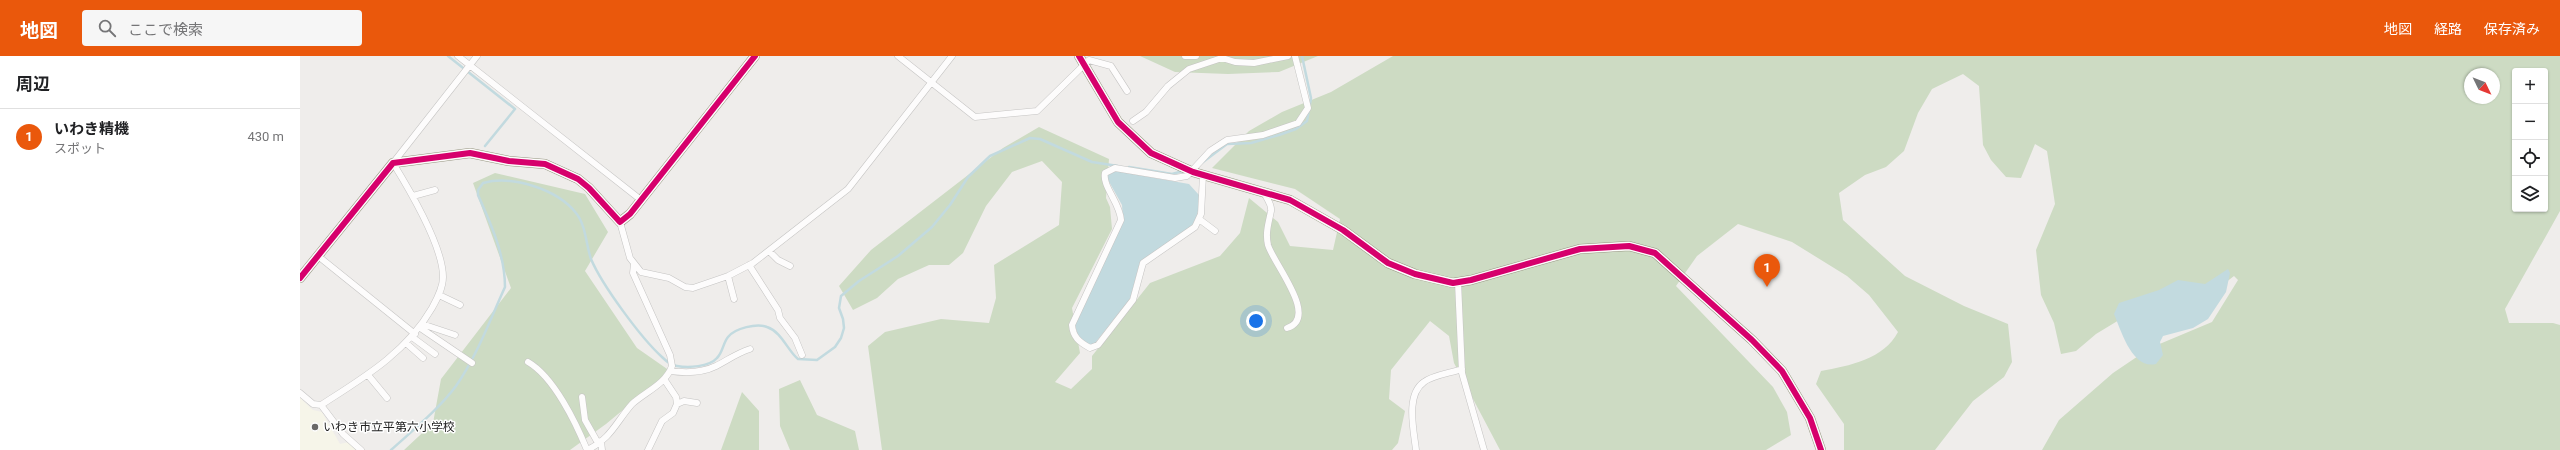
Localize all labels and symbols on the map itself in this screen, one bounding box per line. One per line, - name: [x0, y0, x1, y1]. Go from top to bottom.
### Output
- north arrow: [2464, 68, 2500, 104]
- pin: 1: [1754, 254, 1780, 287]
- your location: [1246, 311, 1266, 331]
- place label: いわき市立平第六小学校: [323, 420, 455, 434]
- marker: いわき市立平第六小学校: [310, 422, 320, 432]

